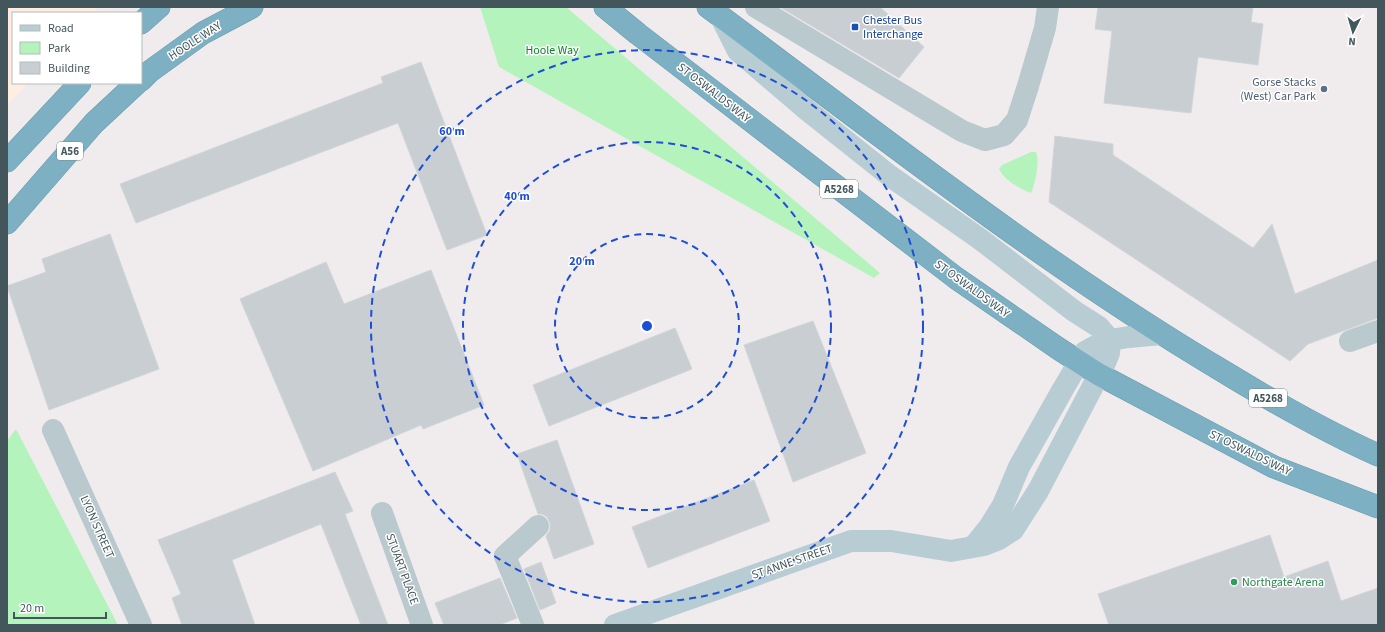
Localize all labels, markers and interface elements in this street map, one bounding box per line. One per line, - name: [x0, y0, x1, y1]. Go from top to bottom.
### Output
- legend: [12, 12, 142, 84]
- place label: Chester Bus Interchange: [863, 12, 923, 43]
- north arrow: [1333, 12, 1373, 52]
- street label: HOOLE WAY: [165, 17, 225, 64]
- text: Road: [48, 20, 74, 37]
- marker: Chester Bus Interchange: [850, 22, 860, 32]
- text: N: [1348, 34, 1356, 49]
- text: Park: [48, 40, 70, 57]
- park label: Hoole Way: [525, 42, 579, 59]
- street label: ST OSWALDS WAY: [674, 59, 754, 127]
- text: Building: [48, 60, 90, 77]
- place label: Gorse Stacks (West) Car Park: [1240, 74, 1316, 105]
- marker: Gorse Stacks (West) Car Park: [1319, 84, 1329, 94]
- text: 60 m: [439, 123, 465, 140]
- road number: A56: [57, 142, 83, 160]
- road number: A5268: [820, 180, 858, 198]
- text: 40 m: [504, 188, 530, 205]
- text: 20 m: [569, 253, 595, 270]
- street label: ST OSWALDS WAY: [931, 256, 1013, 322]
- centre of rings: [640, 319, 654, 333]
- road number: A5268: [1249, 389, 1287, 407]
- street label: ST OSWALDS WAY: [1206, 426, 1294, 480]
- street label: LYON STREET: [76, 493, 119, 562]
- street label: STUART PLACE: [381, 531, 423, 607]
- street label: ST ANNE STREET: [749, 540, 835, 584]
- place label: Northgate Arena: [1242, 574, 1324, 591]
- marker: Northgate Arena: [1229, 577, 1239, 587]
- scale bar: [14, 594, 106, 620]
- text: 20 m: [20, 600, 44, 617]

